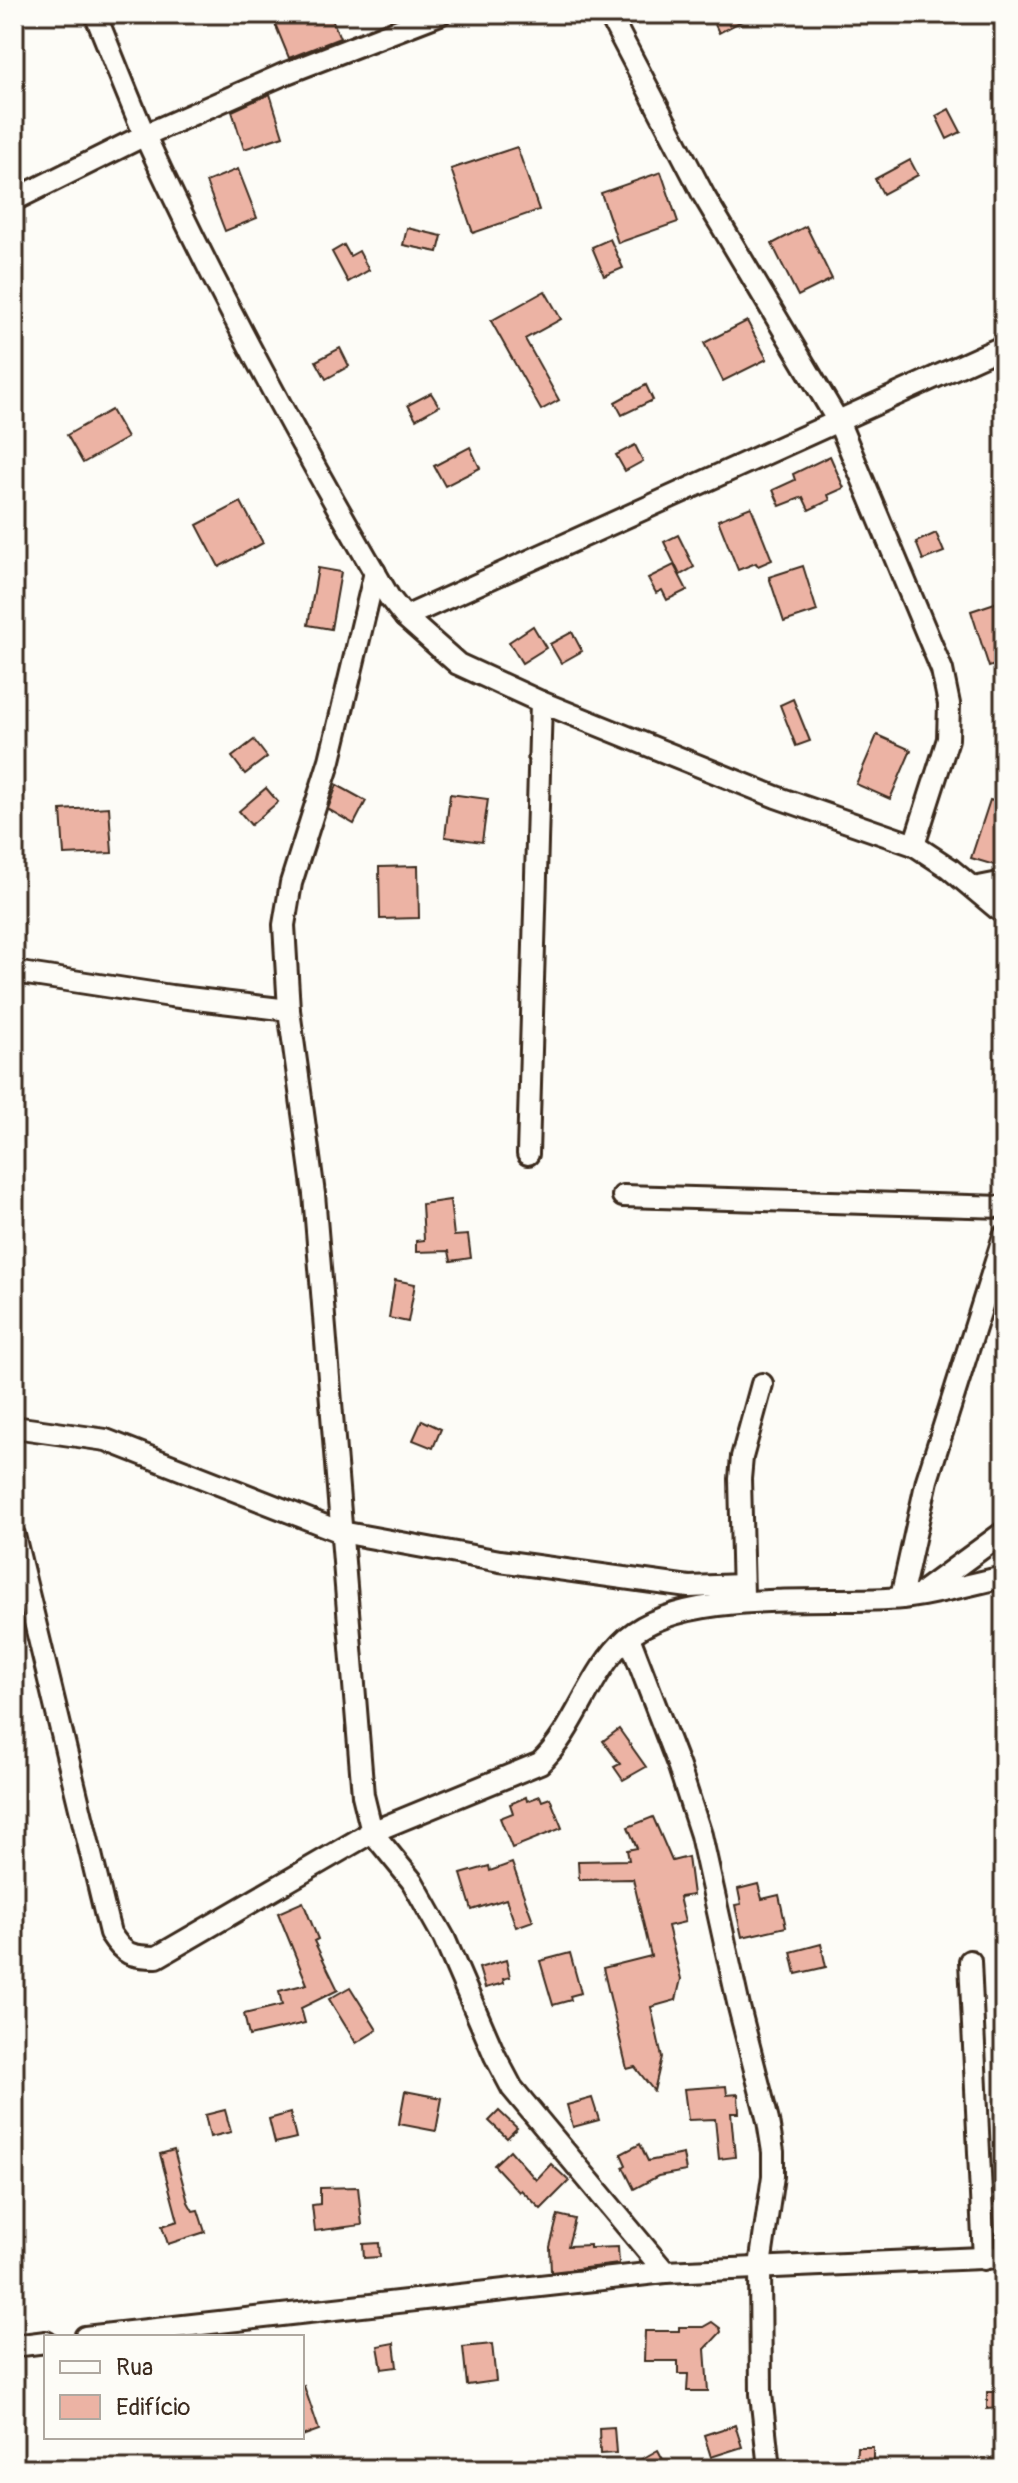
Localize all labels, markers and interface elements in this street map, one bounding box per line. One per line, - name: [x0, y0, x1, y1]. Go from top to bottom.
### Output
- legend: [44, 2335, 304, 2439]
- text: Rua: [116, 2353, 153, 2382]
- text: Edifício: [116, 2393, 190, 2422]

